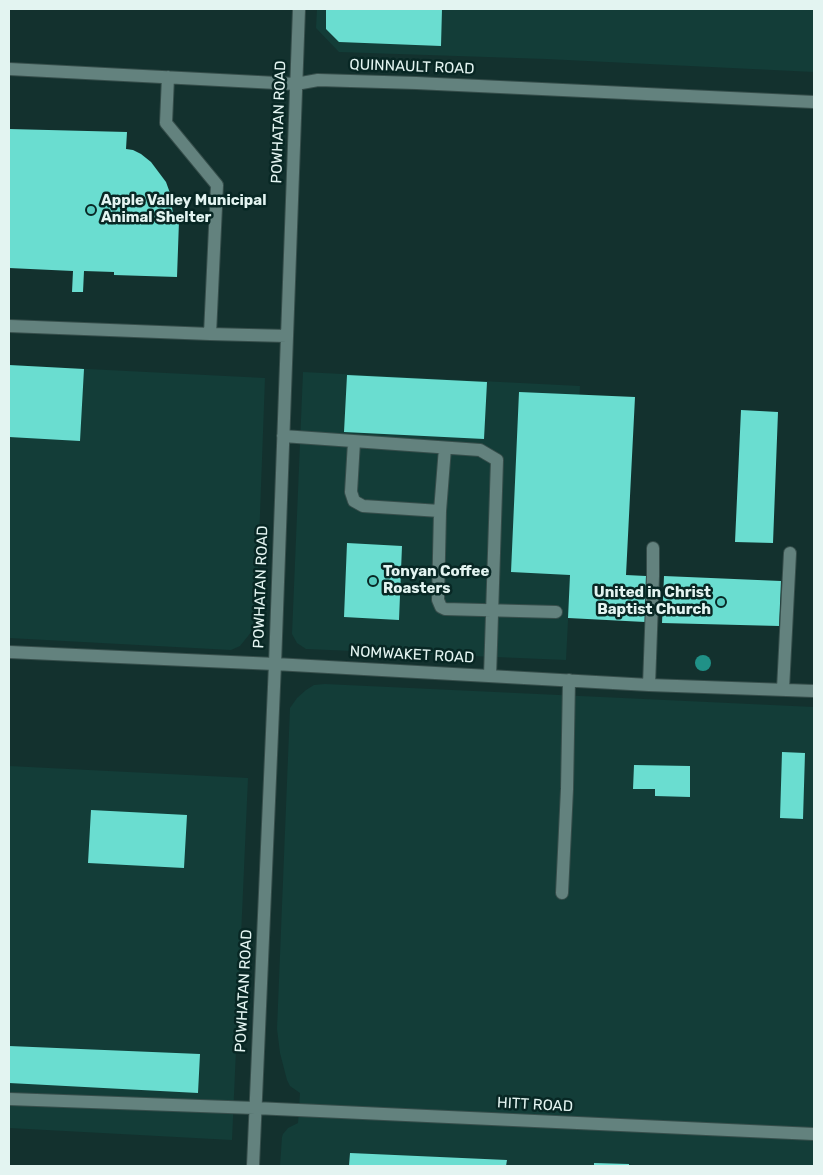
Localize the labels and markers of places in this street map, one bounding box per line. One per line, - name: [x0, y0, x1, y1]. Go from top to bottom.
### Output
- place label: Apple Valley Municipal Animal Shelter: [101, 192, 266, 227]
- marker: Apple Valley Municipal Animal Shelter: [85, 204, 97, 216]
- place label: Tonyan Coffee Roasters: [383, 563, 489, 598]
- marker: Tonyan Coffee Roasters: [367, 575, 379, 587]
- place label: United in Christ Baptist Church: [594, 584, 711, 619]
- marker: United in Christ Baptist Church: [715, 596, 727, 608]

